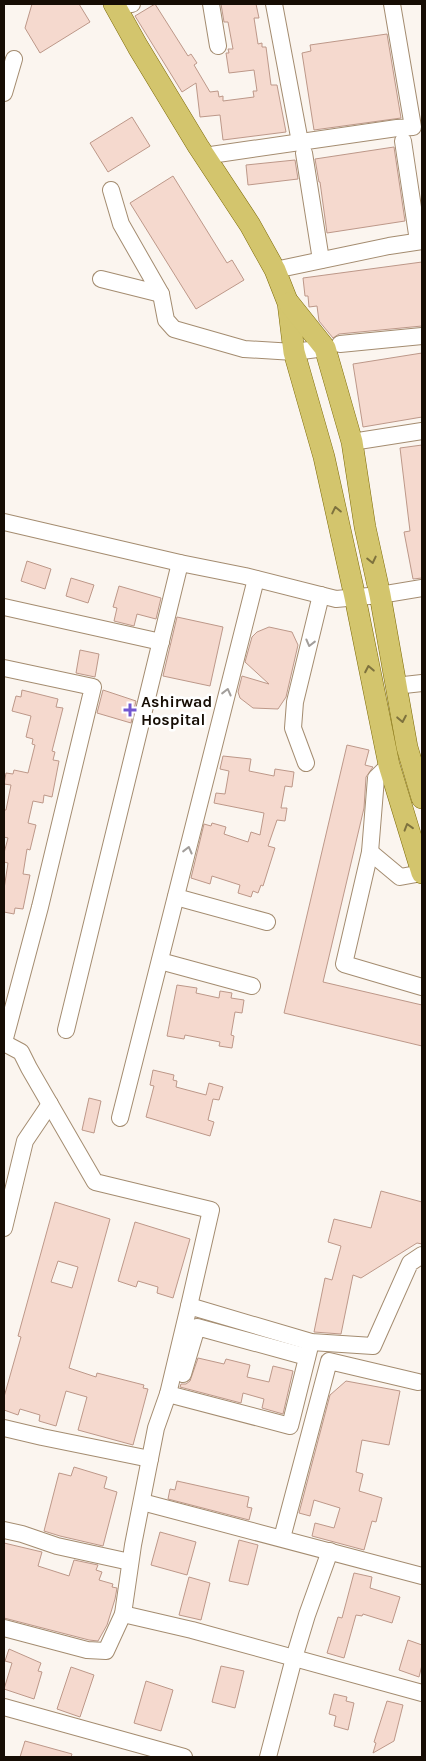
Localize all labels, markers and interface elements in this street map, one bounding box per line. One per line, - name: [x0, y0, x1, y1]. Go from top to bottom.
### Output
- one-way arrow: [331, 506, 342, 515]
- one-way arrow: [366, 555, 377, 564]
- one-way arrow: [305, 638, 316, 647]
- one-way arrow: [365, 665, 375, 674]
- one-way arrow: [222, 689, 232, 697]
- place label: Ashirwad Hospital: [141, 692, 212, 729]
- marker: Ashirwad Hospital: [123, 703, 137, 717]
- one-way arrow: [396, 715, 406, 724]
- one-way arrow: [403, 823, 413, 832]
- one-way arrow: [182, 846, 193, 855]

